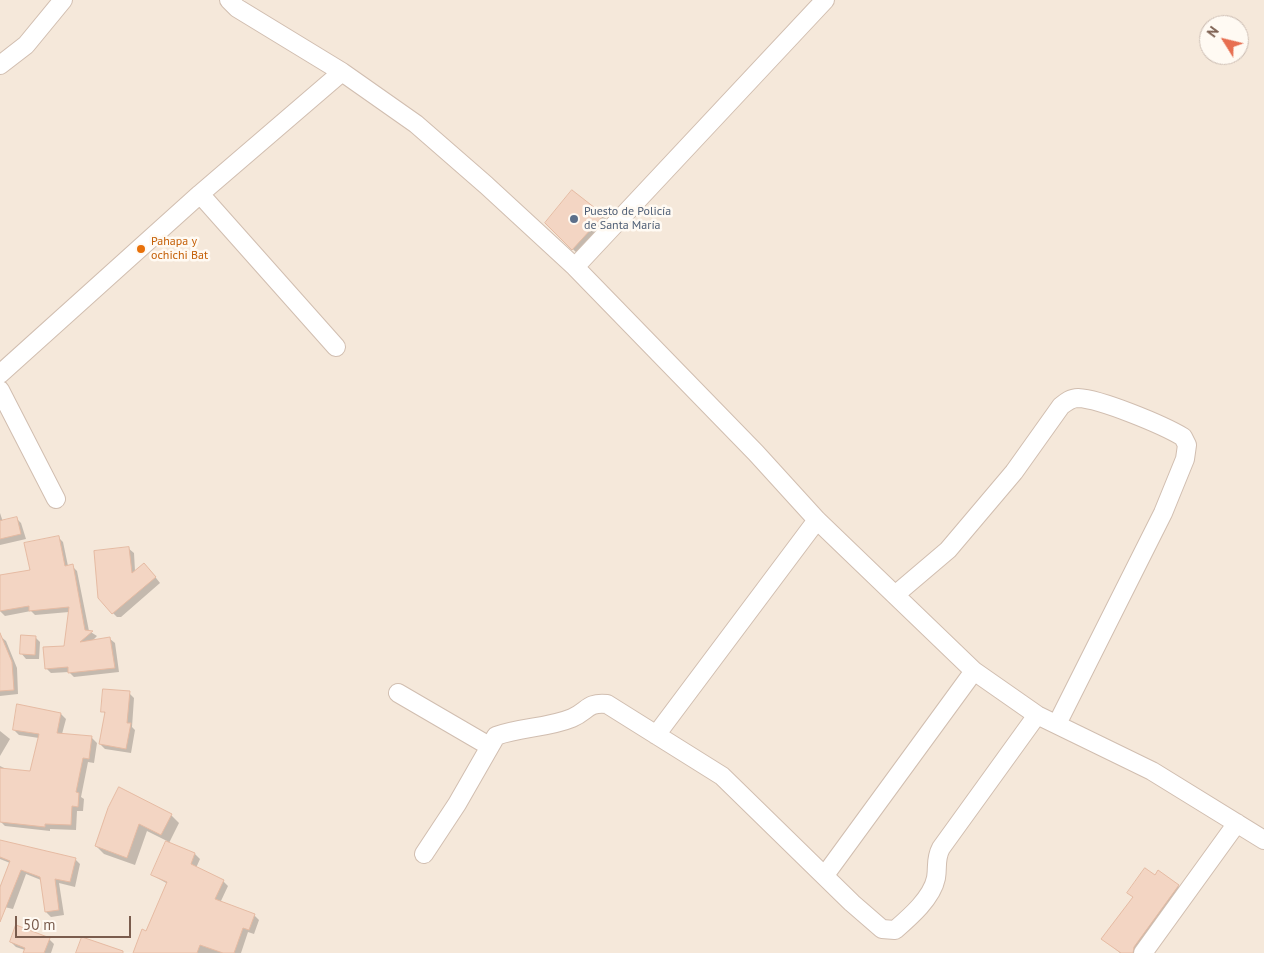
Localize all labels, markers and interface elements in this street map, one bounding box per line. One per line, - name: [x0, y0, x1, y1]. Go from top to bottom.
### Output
- north arrow: [1199, 15, 1249, 65]
- text: N: [1203, 23, 1223, 41]
- place label: Puesto de Policía de Santa María: [584, 205, 671, 233]
- marker: Puesto de Policía de Santa María: [568, 213, 580, 225]
- place label: Pahapa y ochichi Bat: [151, 235, 208, 263]
- marker: Pahapa y ochichi Bat: [135, 243, 147, 255]
- scale bar: [18, 906, 134, 938]
- text: 50 m: [23, 915, 56, 934]

